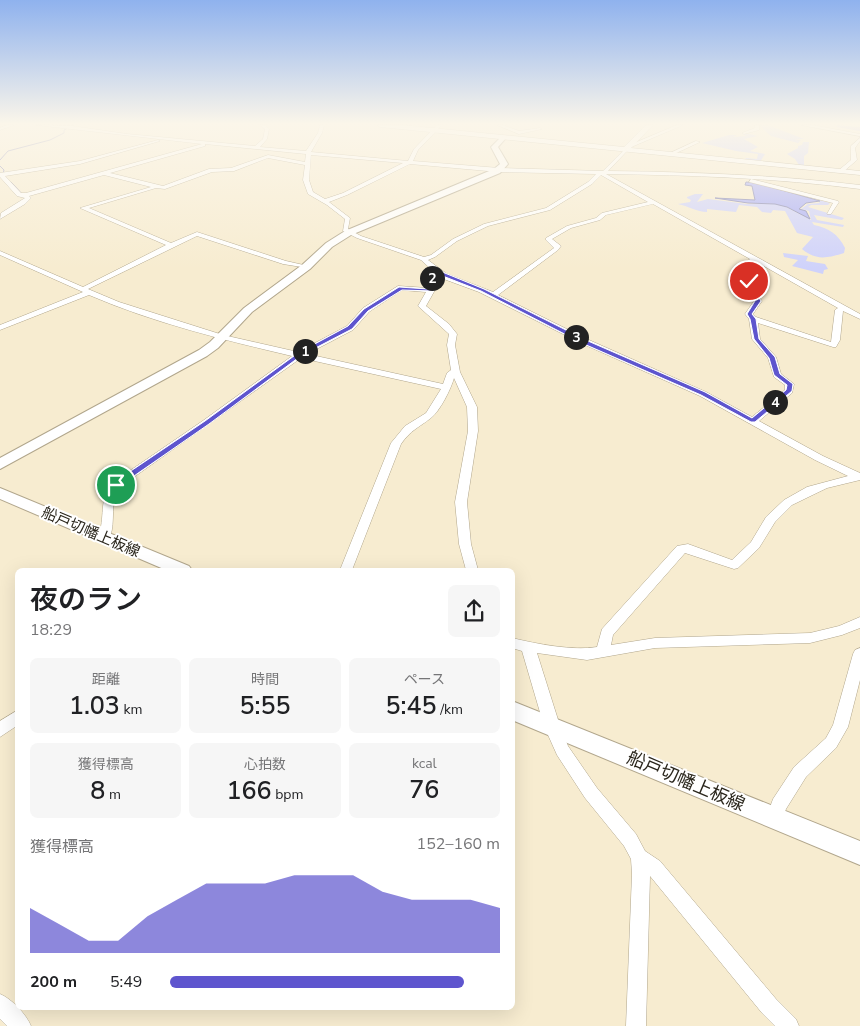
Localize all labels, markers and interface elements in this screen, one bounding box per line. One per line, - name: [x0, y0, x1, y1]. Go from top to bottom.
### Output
- pin: [728, 260, 770, 302]
- pin: 2: [420, 266, 444, 290]
- icon: check: [735, 267, 763, 295]
- text: 2: [428, 269, 437, 288]
- pin: 3: [564, 324, 588, 350]
- text: 3: [572, 328, 581, 347]
- pin: 1: [292, 338, 318, 364]
- text: 1: [301, 342, 310, 361]
- pin: 4: [762, 390, 788, 414]
- text: 4: [771, 393, 780, 412]
- pin: [95, 464, 137, 506]
- icon: arrive: [102, 471, 130, 499]
- street label: 船戸切幡上板線: [39, 502, 143, 562]
- text: 夜のラン: [30, 581, 142, 619]
- button: share: [448, 585, 500, 637]
- text: 18:29: [30, 619, 72, 641]
- text: 距離: [92, 670, 120, 689]
- text: 時間: [251, 670, 279, 689]
- text: ペース: [404, 670, 445, 689]
- text: 1.03: [69, 689, 120, 723]
- text: 5:55: [240, 689, 290, 723]
- text: 5:45: [386, 689, 437, 723]
- text: km: [120, 700, 142, 719]
- text: /km: [437, 700, 463, 719]
- street label: 船戸切幡上板線: [623, 745, 749, 817]
- text: kcal: [412, 754, 437, 773]
- text: 獲得標高: [78, 755, 134, 774]
- text: 心拍数: [244, 755, 286, 774]
- text: 76: [409, 773, 439, 807]
- text: 8: [90, 774, 105, 808]
- text: 166: [227, 774, 272, 808]
- text: m: [105, 785, 121, 804]
- text: bpm: [272, 785, 303, 804]
- text: 152–160 m: [417, 833, 500, 855]
- text: 獲得標高: [30, 836, 94, 858]
- text: 200 m: [30, 971, 77, 993]
- text: 5:49: [110, 971, 142, 993]

